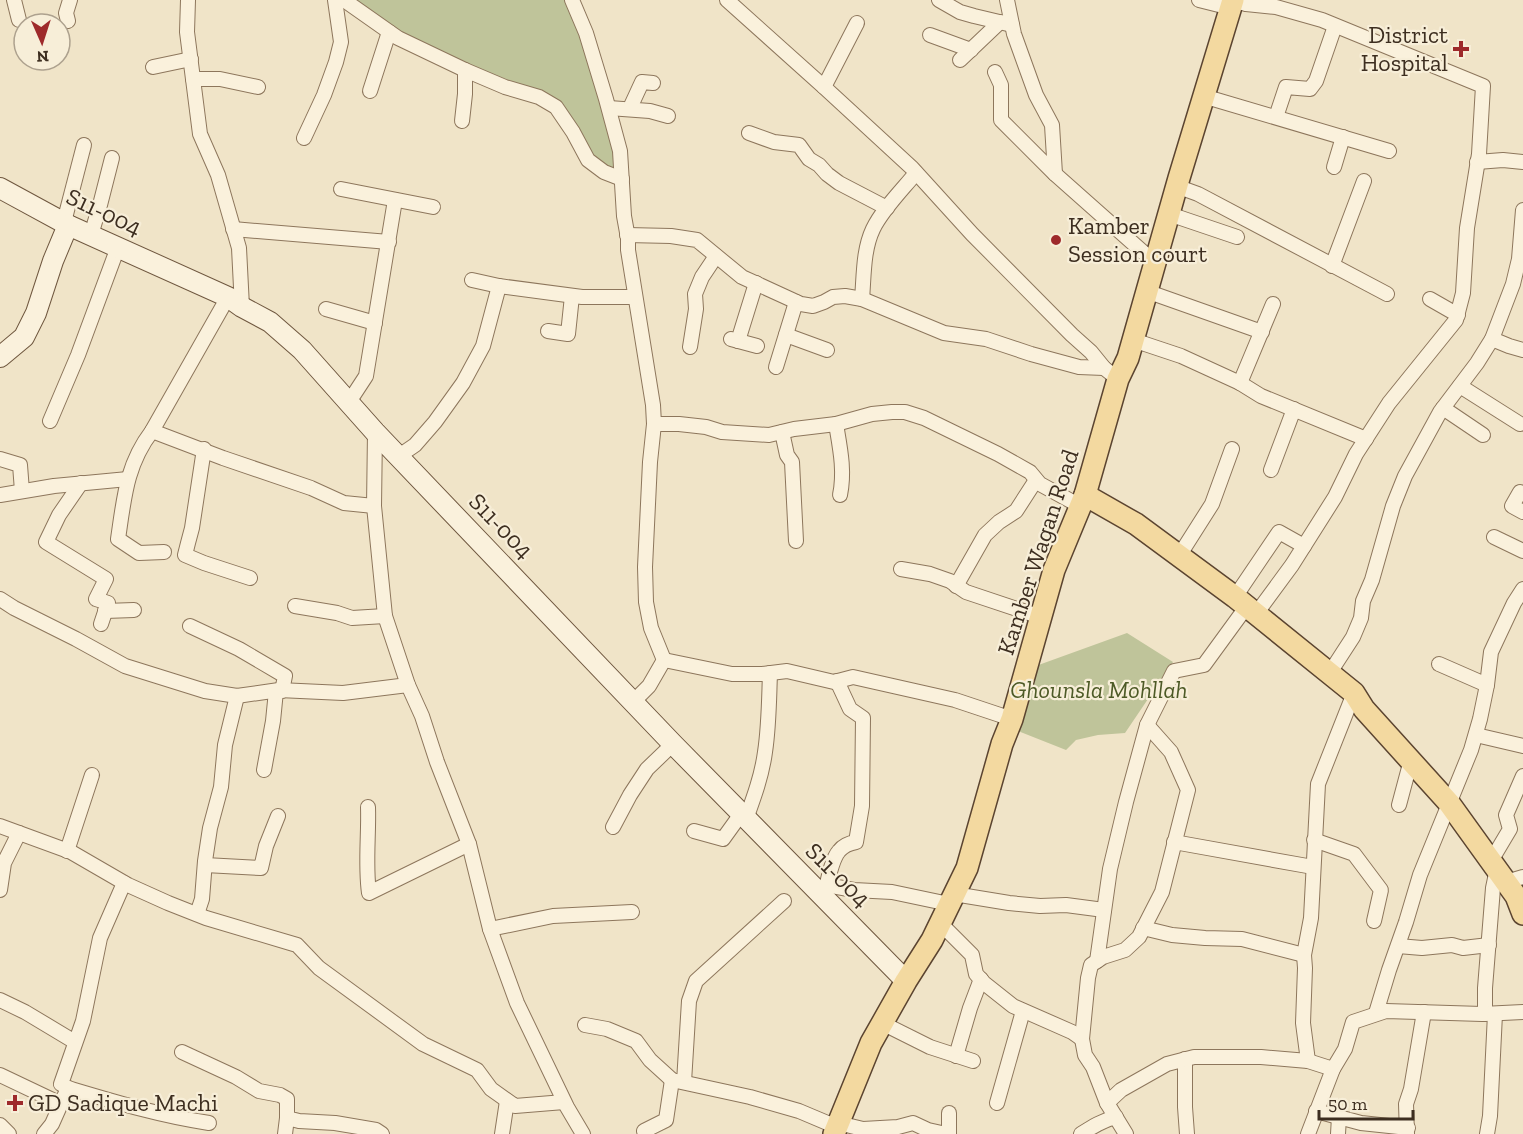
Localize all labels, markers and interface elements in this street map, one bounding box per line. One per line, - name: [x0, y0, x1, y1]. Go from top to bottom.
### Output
- north arrow: [12, 12, 72, 72]
- place label: District Hospital: [1361, 20, 1448, 77]
- marker: District Hospital: [1452, 40, 1470, 58]
- text: N: [36, 47, 49, 66]
- street label: S11-004: [62, 182, 147, 242]
- place label: Kamber Session court: [1068, 211, 1207, 268]
- marker: Kamber Session court: [1049, 233, 1063, 247]
- street label: Kamber Wagan Road: [991, 445, 1084, 658]
- street label: S11-004: [463, 487, 540, 565]
- park label: Ghounsla Mohllah: [1010, 675, 1188, 704]
- street label: S11-004: [800, 836, 877, 913]
- scale bar: [1319, 1083, 1414, 1121]
- place label: GD Sadique Machi: [28, 1088, 218, 1117]
- text: 50 m: [1328, 1093, 1368, 1115]
- marker: GD Sadique Machi: [6, 1094, 24, 1112]

